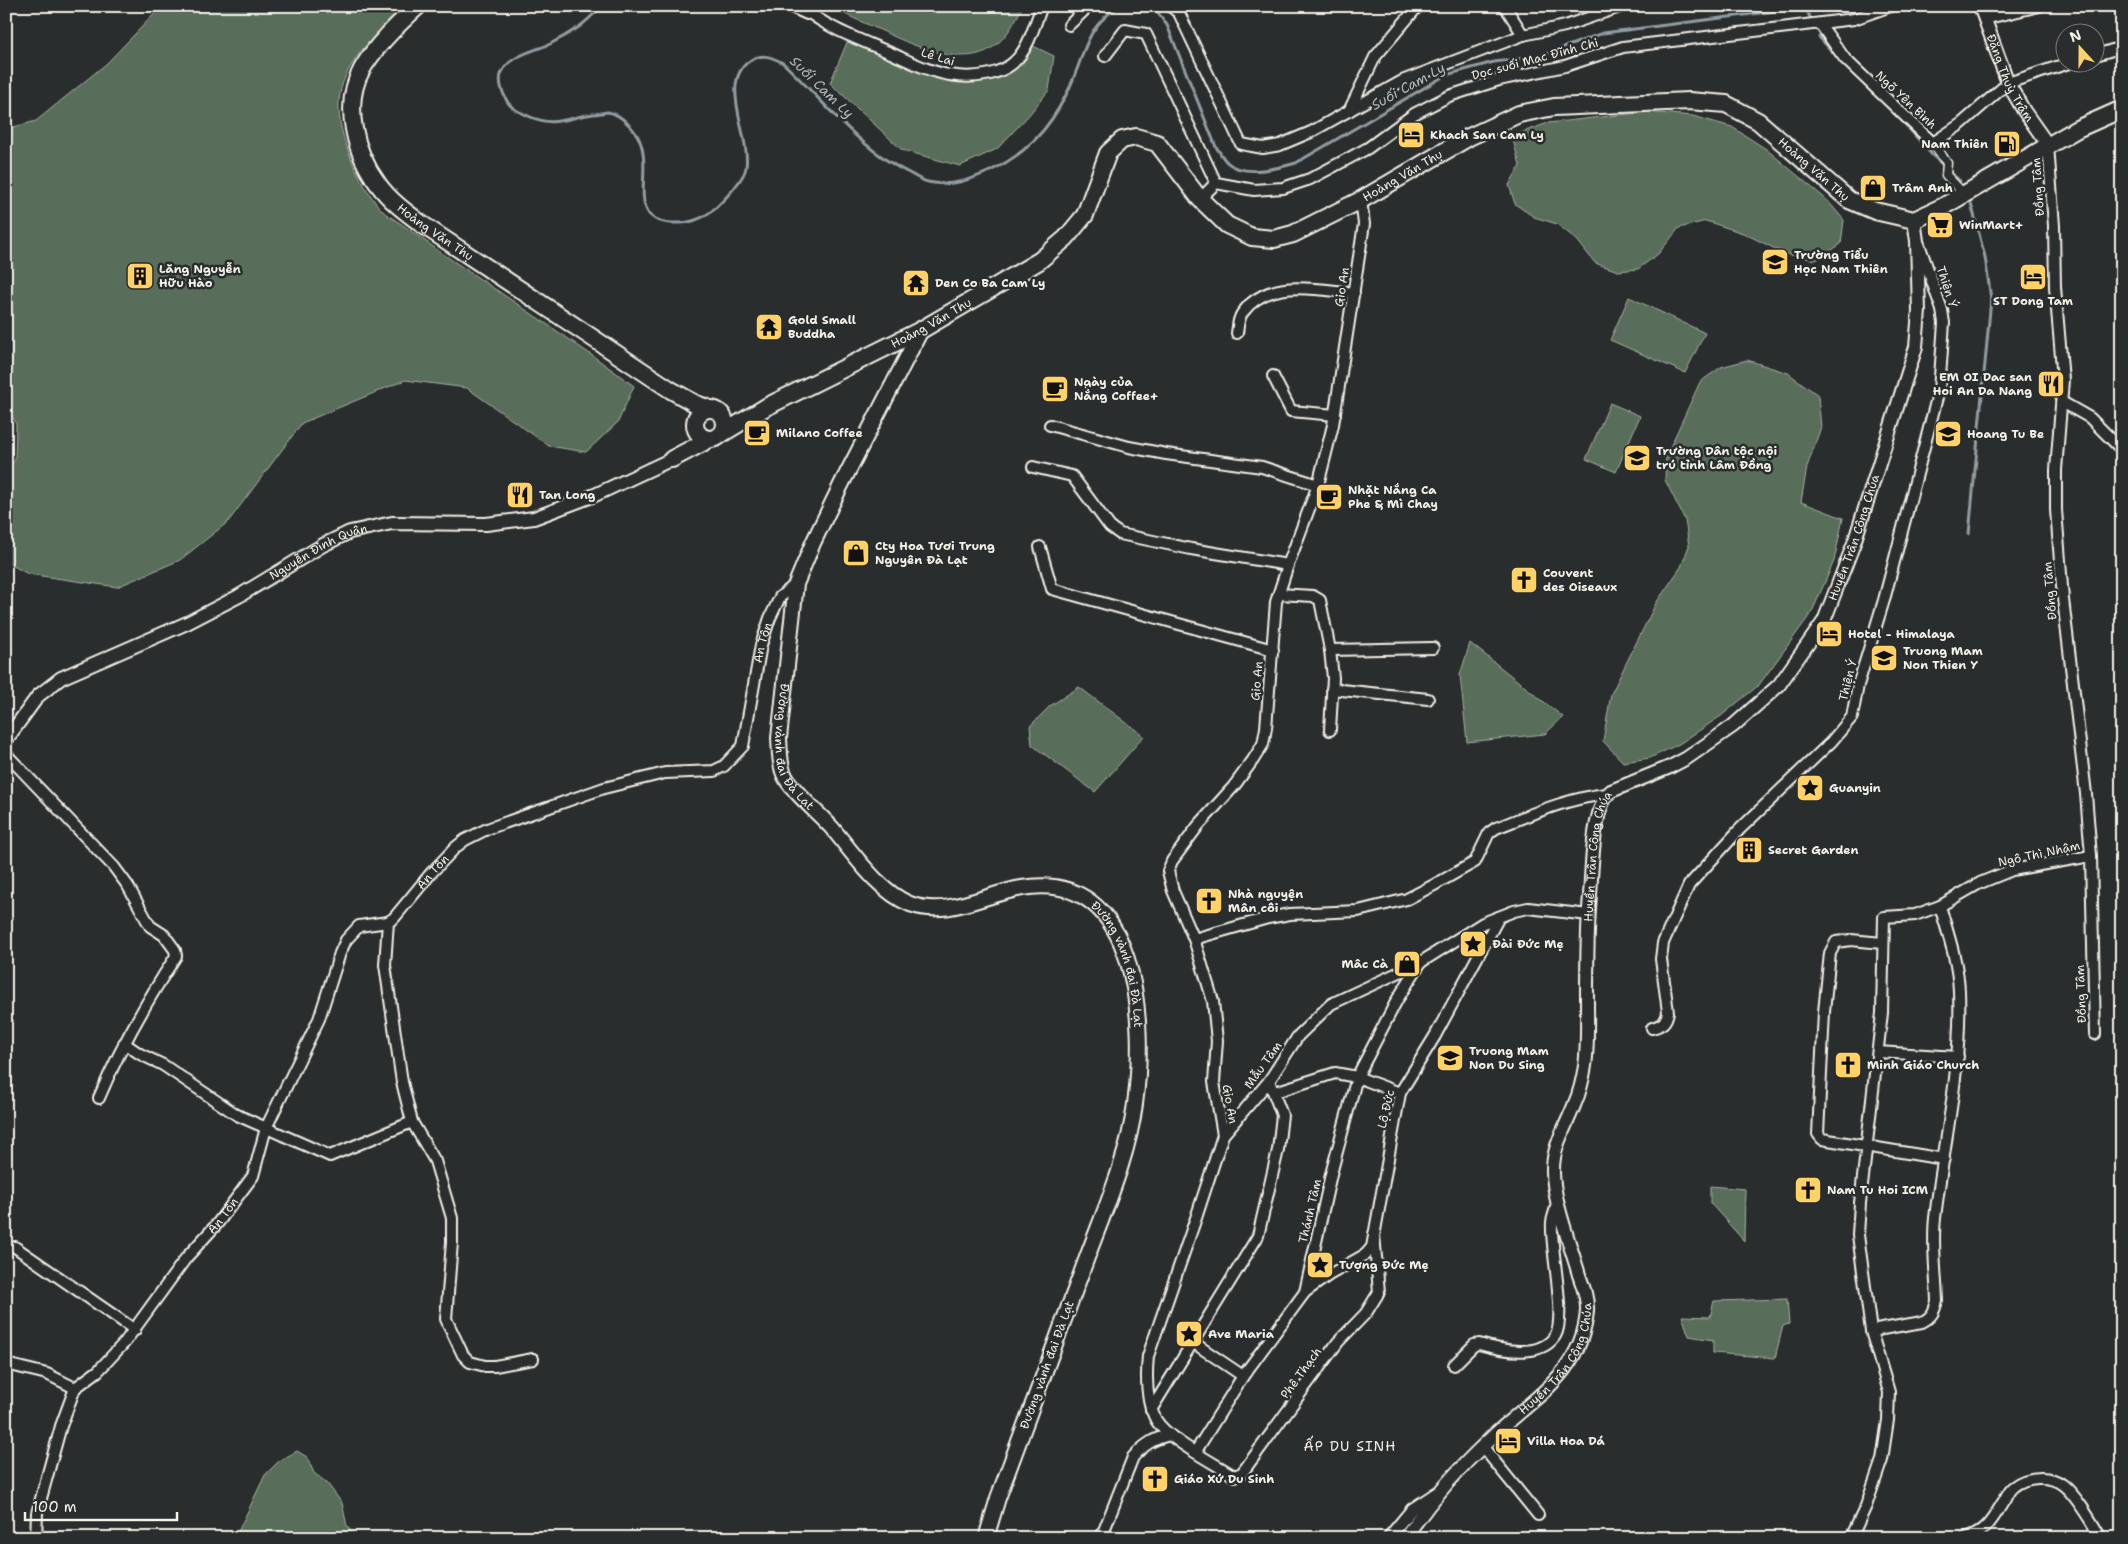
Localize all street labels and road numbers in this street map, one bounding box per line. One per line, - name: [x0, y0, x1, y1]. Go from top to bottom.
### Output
- street label: Đặng Thuỳ Trâm: [1983, 32, 2037, 125]
- street label: Dọc suối Mạc Đĩnh Chi: [1470, 34, 1600, 84]
- street label: Lê Lai: [919, 44, 957, 70]
- street label: Ngõ Yên Bình: [1872, 68, 1940, 132]
- street label: Hoàng Văn Thụ: [1775, 134, 1853, 205]
- street label: Hoàng Văn Thụ: [1360, 146, 1445, 205]
- street label: Đồng Tâm: [2028, 157, 2048, 217]
- street label: Hoàng Văn Thụ: [394, 200, 477, 264]
- street label: Thiện Ý: [1933, 264, 1961, 311]
- street label: Gio An: [1331, 266, 1353, 308]
- street label: Hoàng Văn Thụ: [888, 294, 974, 352]
- street label: Huyền Trân Công Chúa: [1825, 472, 1883, 603]
- street label: Nguyễn Đình Quân: [266, 520, 369, 584]
- street label: Đồng Tâm: [2039, 561, 2061, 621]
- street label: An Tôn: [750, 620, 776, 664]
- street label: Thiện Ý: [1835, 657, 1861, 703]
- street label: Gio An: [1247, 661, 1267, 701]
- street label: Đường vành đai Đà Lạt: [771, 683, 818, 814]
- street label: Huyền Trân Công Chúa: [1580, 787, 1616, 922]
- street label: Ngô Thì Nhậm: [1996, 837, 2082, 871]
- street label: An Tôn: [413, 851, 452, 893]
- street label: Đường vành đai Đà Lạt: [1088, 898, 1146, 1028]
- street label: Đồng Tâm: [2072, 964, 2090, 1024]
- street label: Mẫu Tâm: [1241, 1038, 1285, 1092]
- street label: Gio An: [1219, 1083, 1241, 1125]
- street label: Lộ Đức: [1374, 1088, 1398, 1130]
- street label: Thánh Tâm: [1295, 1177, 1325, 1245]
- street label: An Tôn: [204, 1194, 242, 1237]
- street label: Đường vành đai Đà Lạt: [1016, 1299, 1078, 1431]
- street label: Huyền Trân Công Chúa: [1516, 1302, 1595, 1418]
- street label: Phê Thạch: [1277, 1344, 1325, 1402]

